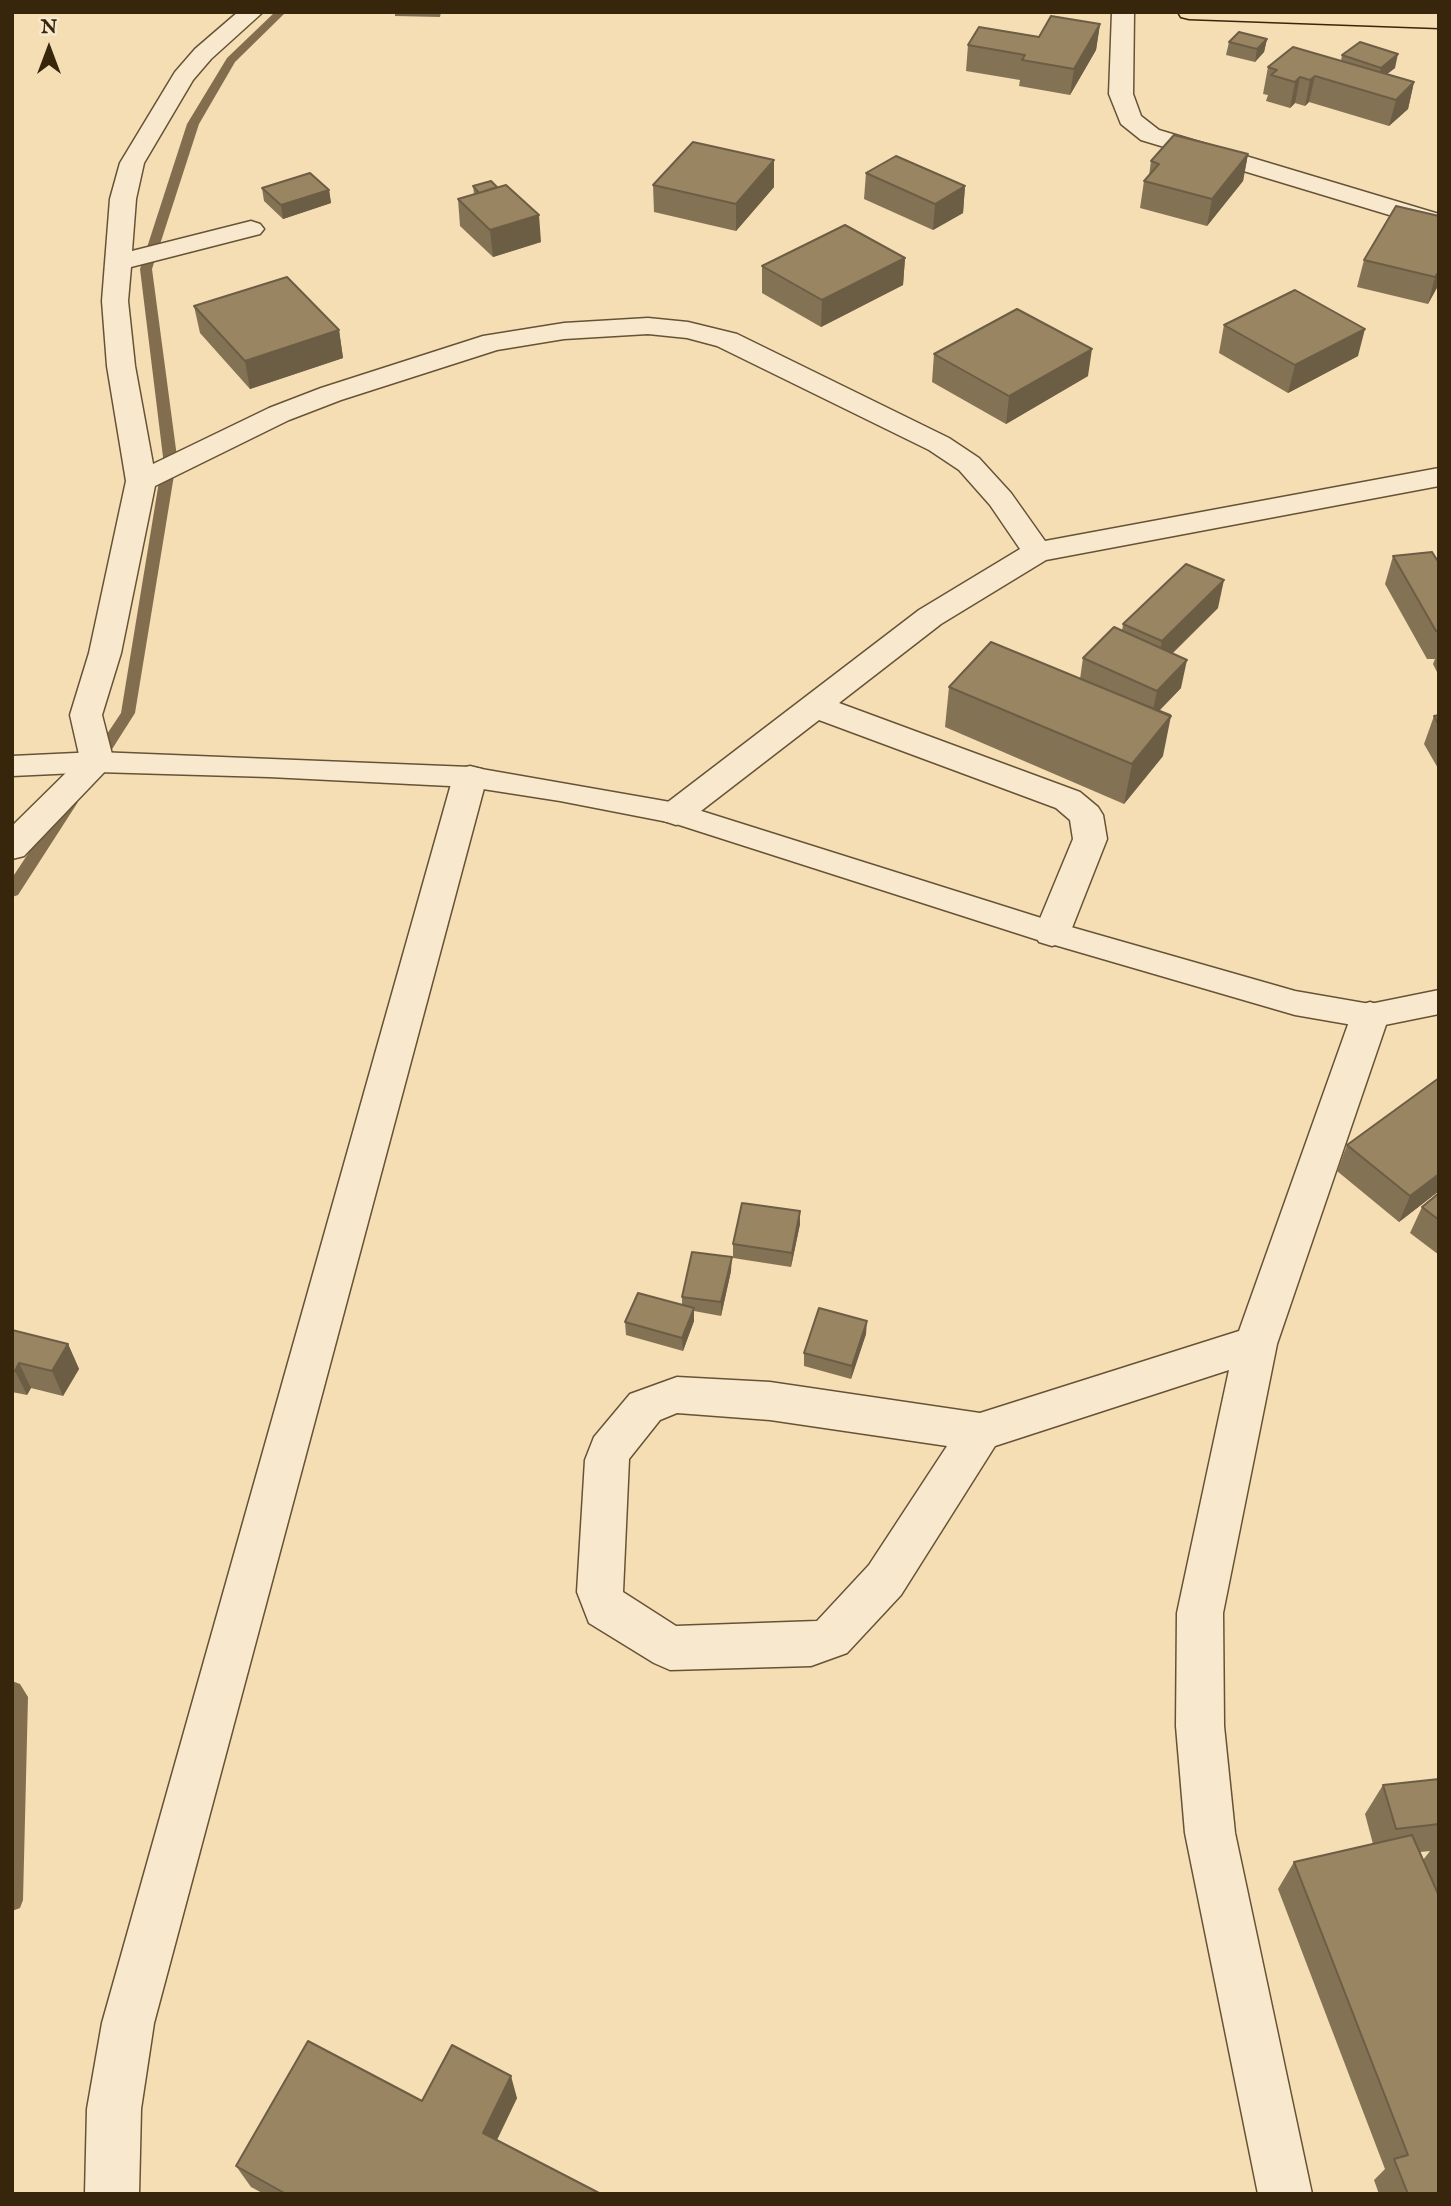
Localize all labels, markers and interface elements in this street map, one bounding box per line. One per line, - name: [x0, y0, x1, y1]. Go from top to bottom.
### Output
- north arrow: [14, 14, 84, 84]
- text: N: [41, 16, 57, 40]

